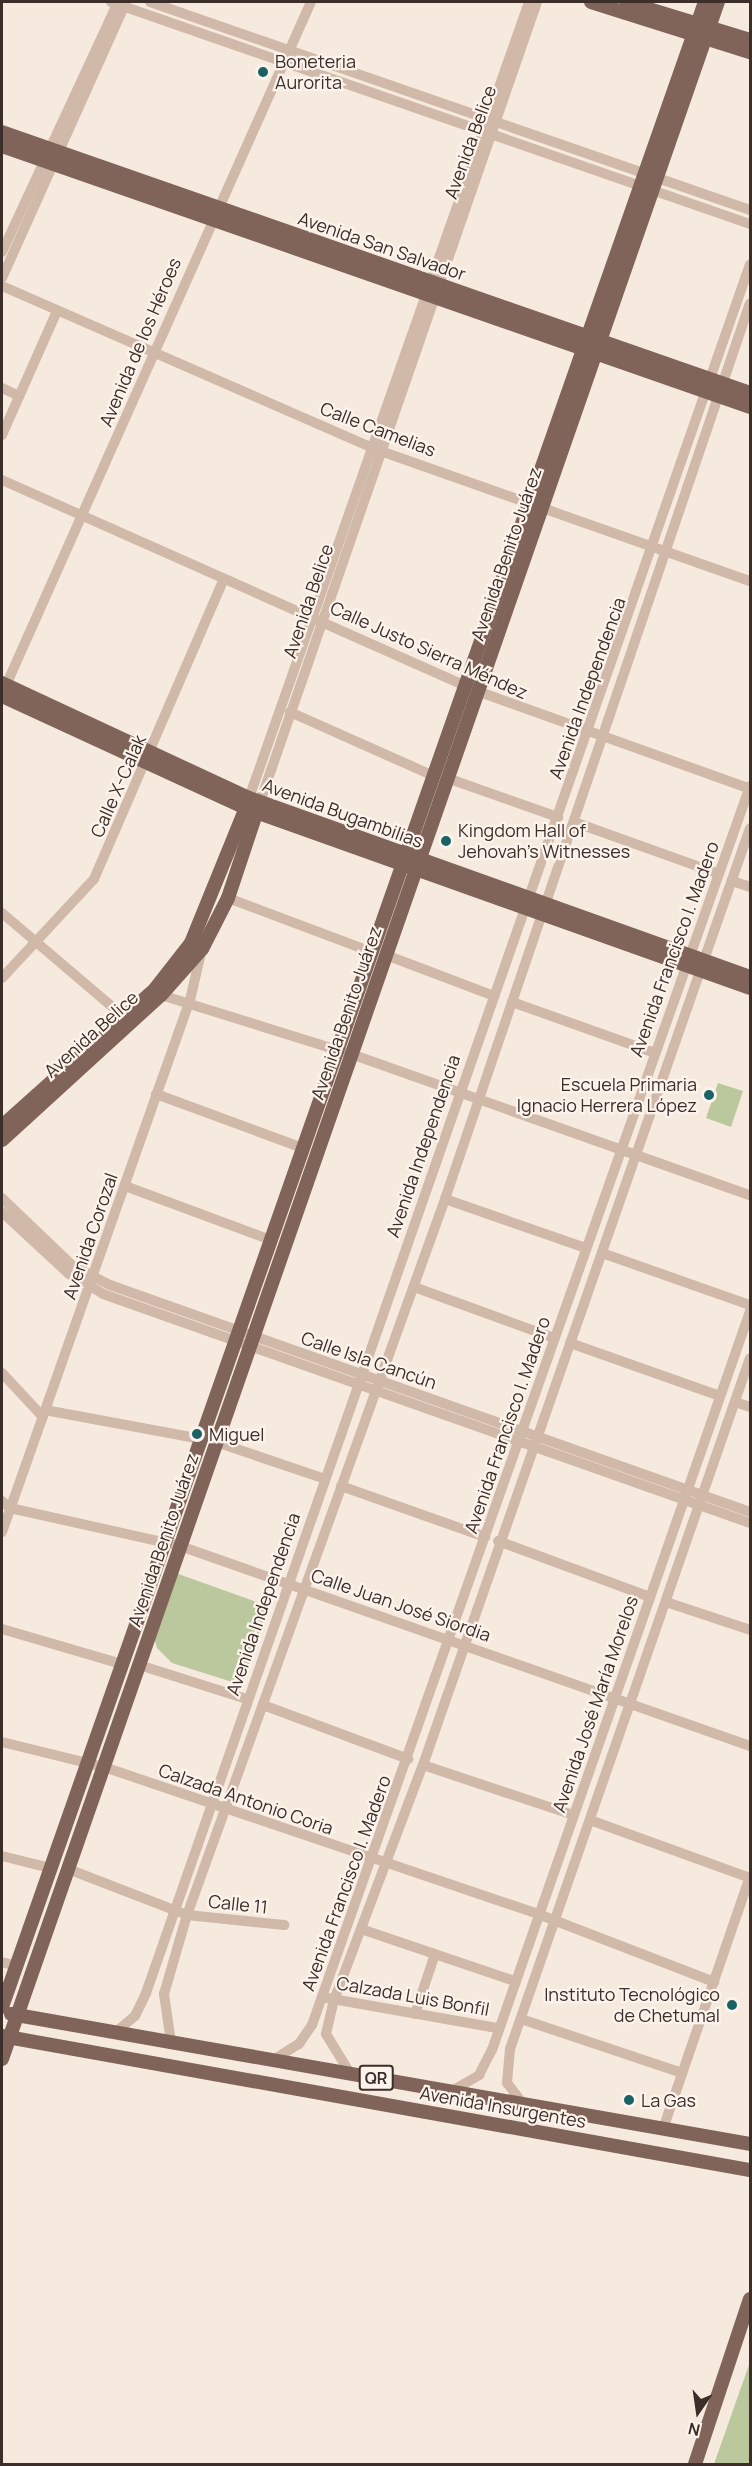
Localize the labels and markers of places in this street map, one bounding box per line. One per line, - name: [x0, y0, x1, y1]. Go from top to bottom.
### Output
- place label: Boneteria Aurorita: [275, 51, 356, 94]
- marker: Boneteria Aurorita: [256, 65, 270, 79]
- place label: Kingdom Hall of Jehovah's Witnesses: [458, 820, 630, 862]
- marker: Kingdom Hall of Jehovah's Witnesses: [439, 834, 453, 848]
- place label: Escuela Primaria Ignacio Herrera López: [517, 1074, 697, 1116]
- marker: Escuela Primaria Ignacio Herrera López: [702, 1088, 716, 1102]
- place label: Miguel: [209, 1423, 264, 1445]
- marker: Miguel: [190, 1427, 204, 1441]
- place label: Instituto Tecnológico de Chetumal: [544, 1984, 720, 2026]
- marker: Instituto Tecnológico de Chetumal: [725, 1998, 739, 2012]
- place label: La Gas: [641, 2089, 696, 2111]
- marker: La Gas: [622, 2093, 636, 2107]

